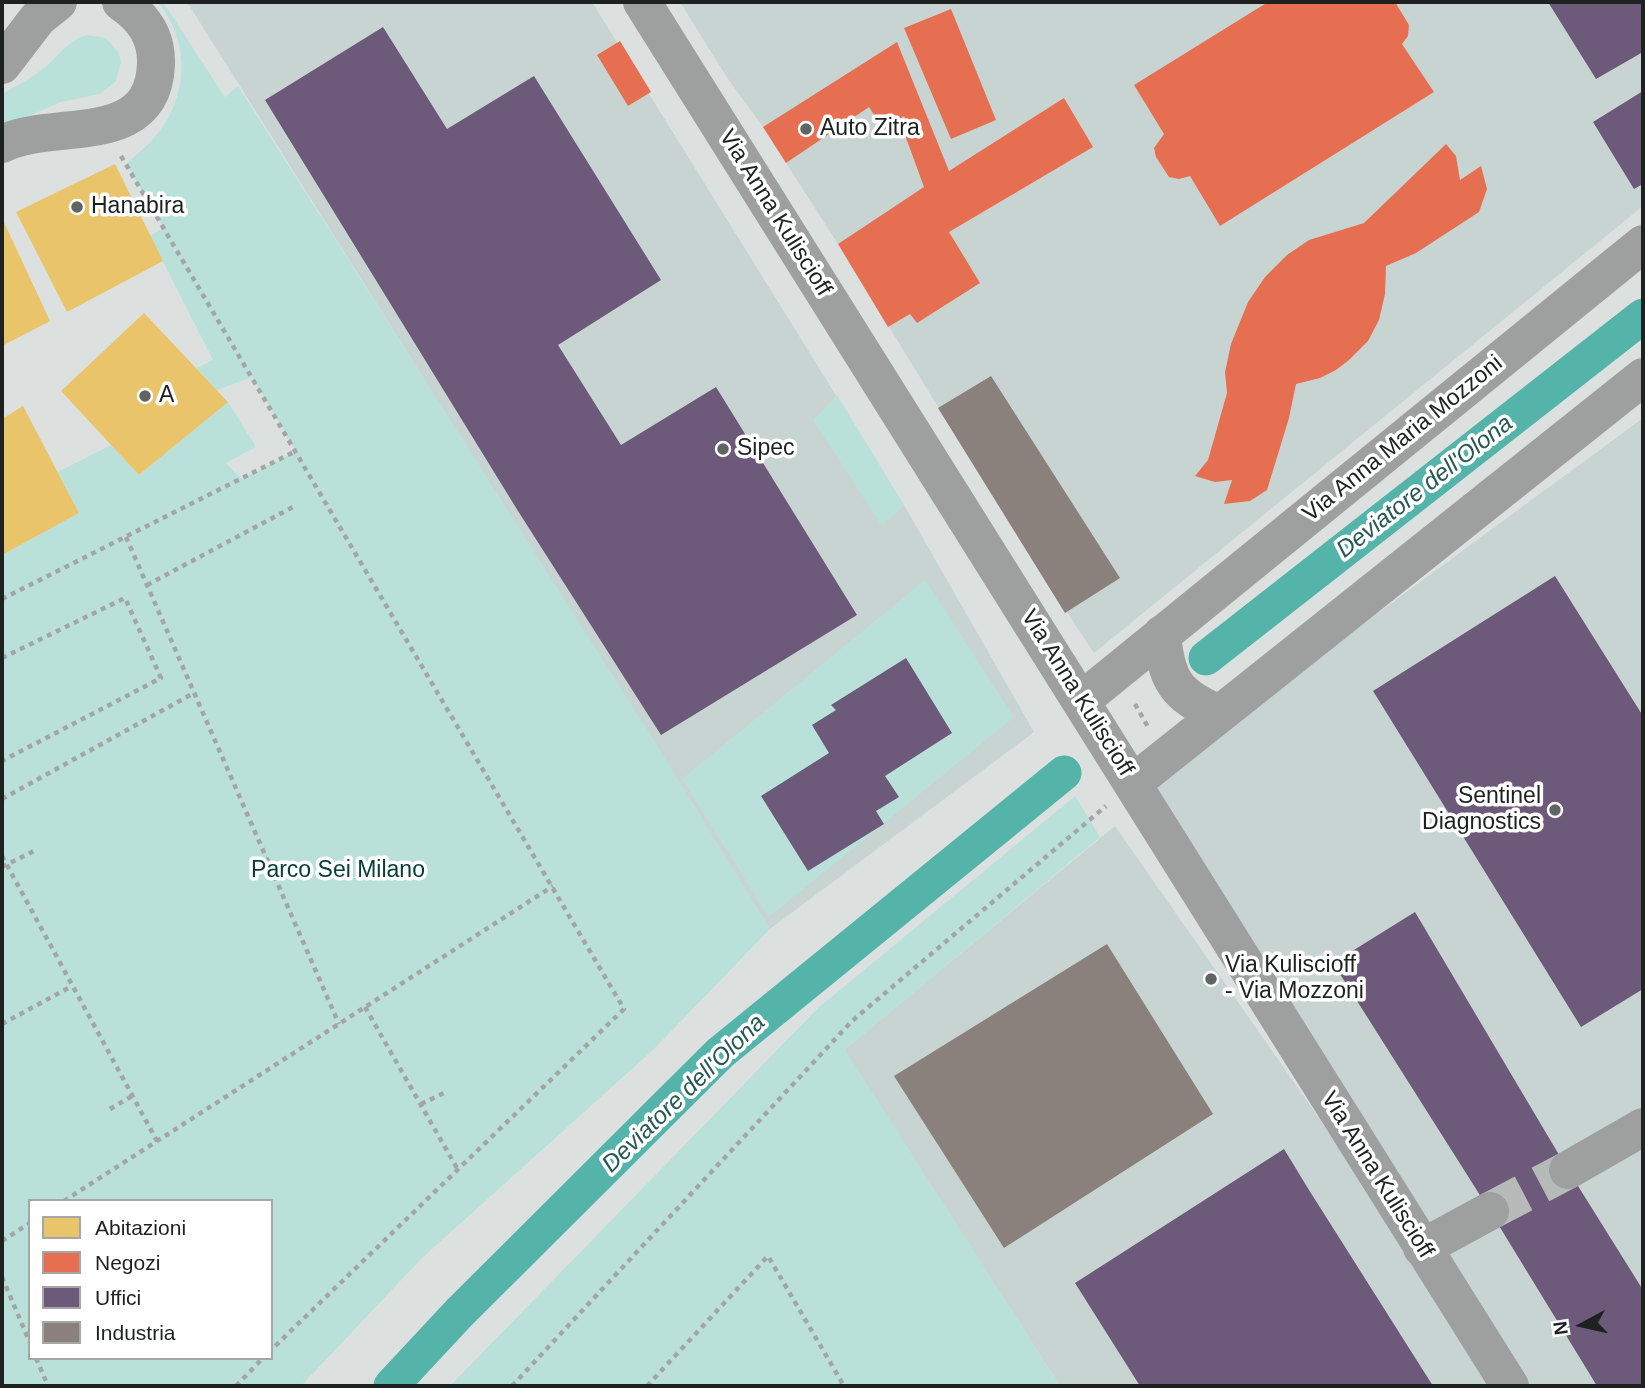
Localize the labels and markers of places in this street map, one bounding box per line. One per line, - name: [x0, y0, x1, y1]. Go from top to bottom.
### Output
- place label: Auto Zitra: [820, 115, 920, 143]
- marker: Auto Zitra: [798, 121, 814, 137]
- place label: Hanabira: [91, 193, 184, 221]
- marker: Hanabira: [69, 199, 85, 215]
- place label: A: [159, 382, 174, 410]
- marker: A: [137, 388, 153, 404]
- place label: Sipec: [737, 435, 795, 463]
- marker: Sipec: [715, 441, 731, 457]
- place label: Sentinel Diagnostics: [1422, 783, 1541, 837]
- marker: Sentinel Diagnostics: [1547, 802, 1563, 818]
- place label: Via Kuliscioff - Via Mozzoni: [1225, 952, 1364, 1006]
- marker: Via Kuliscioff - Via Mozzoni: [1203, 971, 1219, 987]

